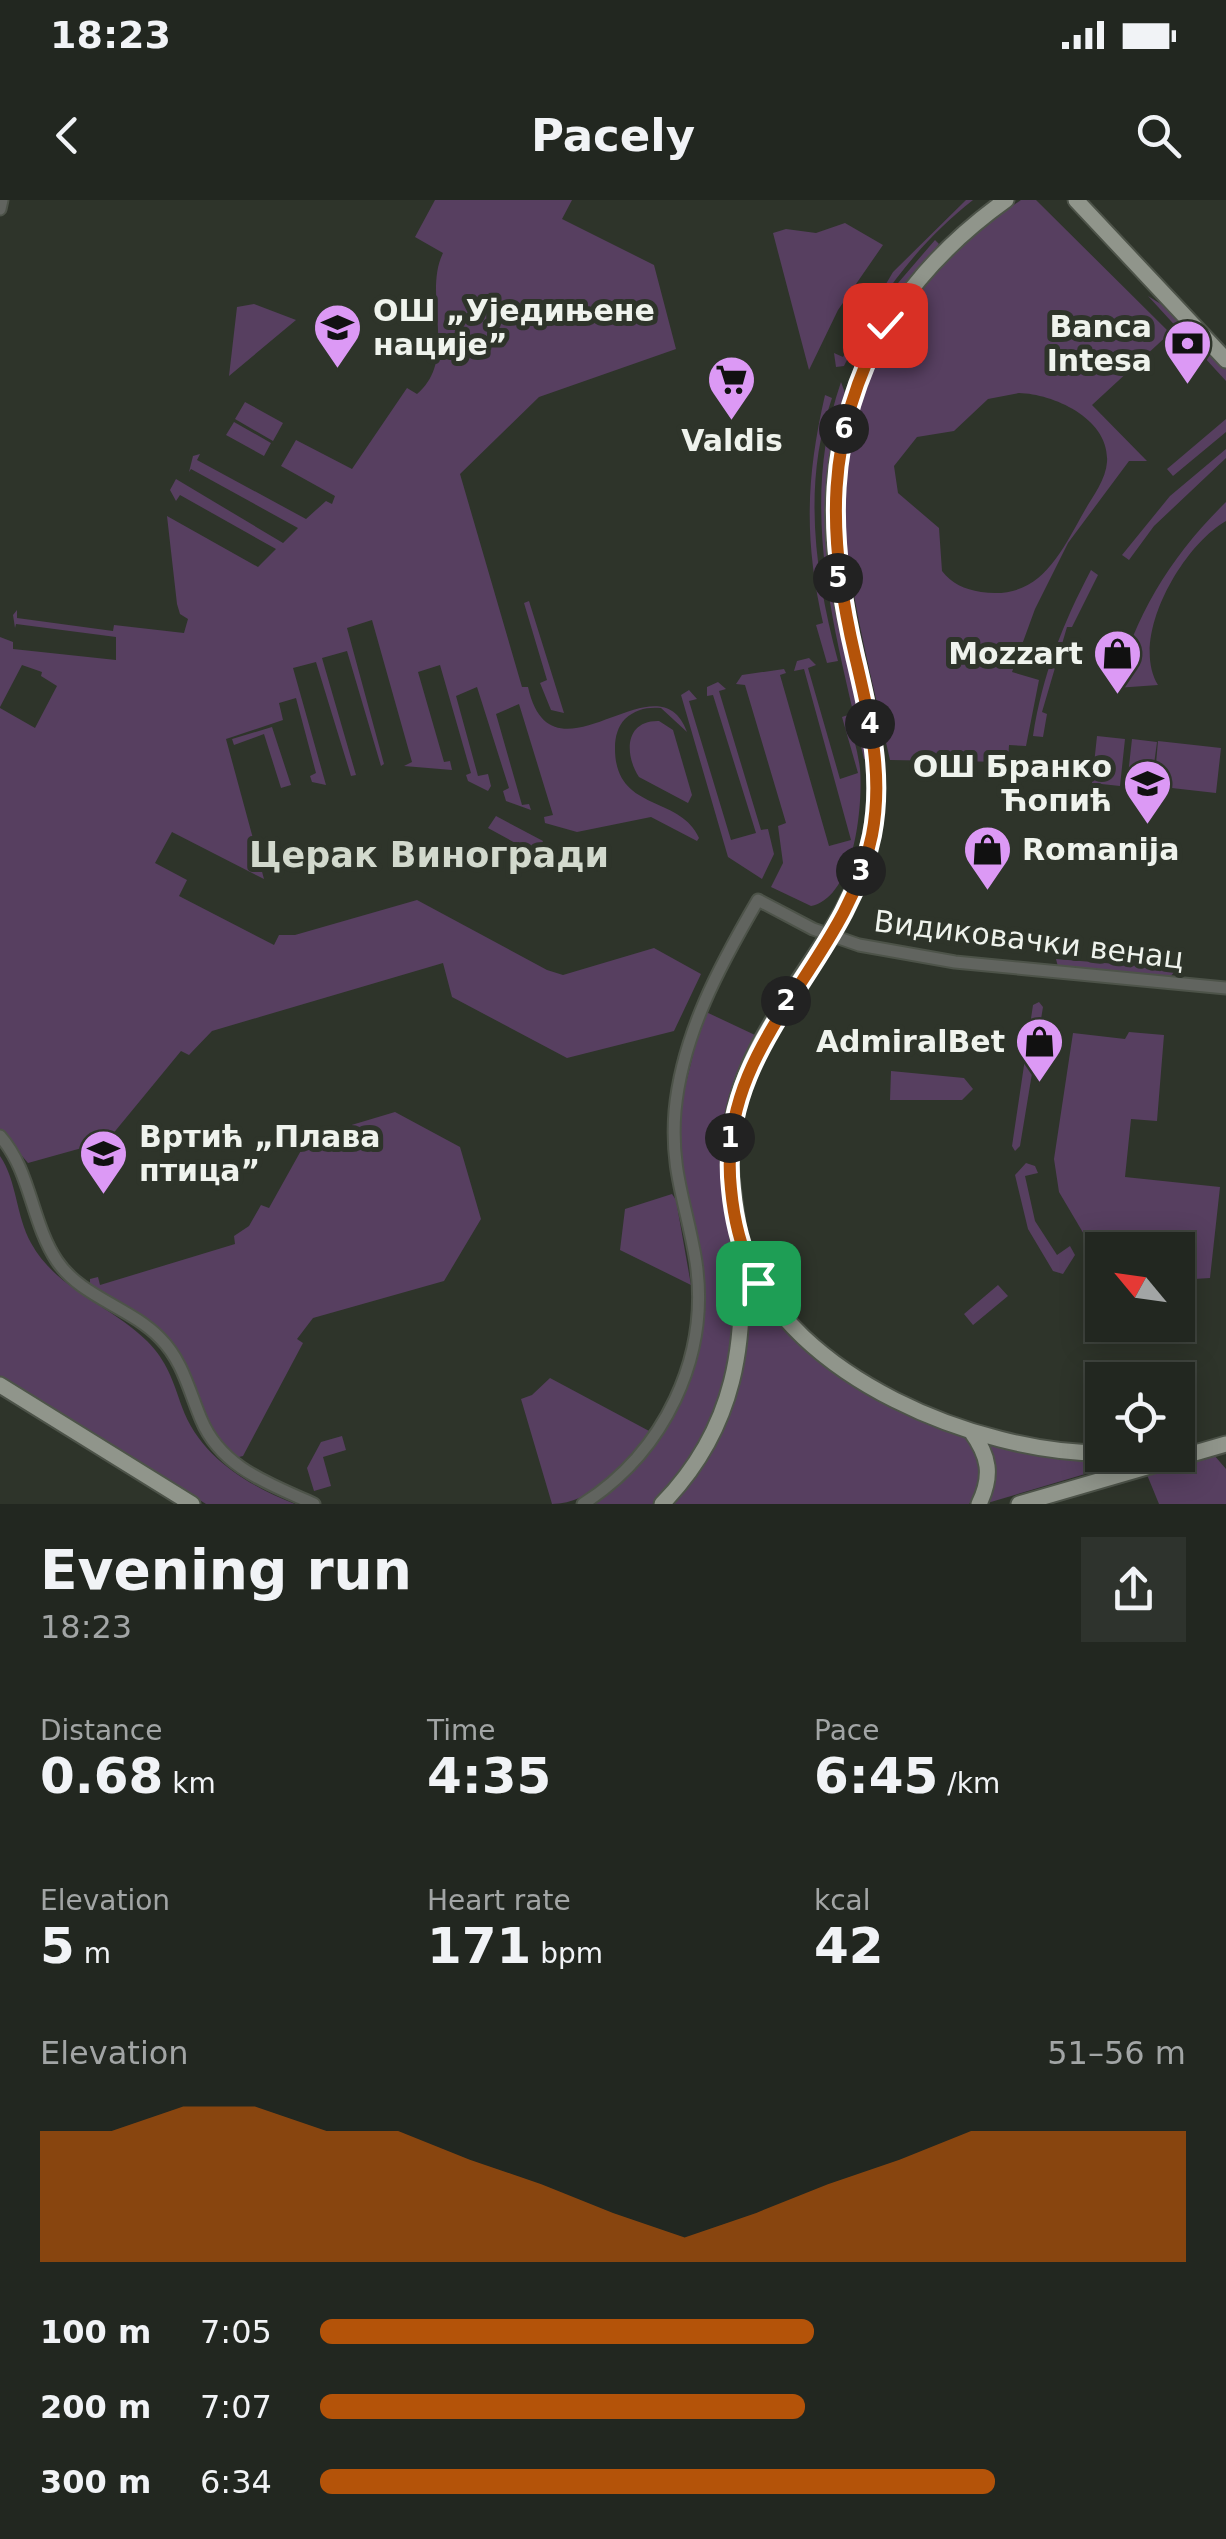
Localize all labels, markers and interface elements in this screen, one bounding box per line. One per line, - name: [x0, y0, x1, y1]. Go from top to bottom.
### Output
- text: 18:23: [50, 13, 171, 57]
- icon: back: [40, 108, 95, 163]
- icon: search: [1131, 108, 1186, 163]
- text: Pacely: [531, 109, 695, 162]
- pin: [843, 283, 928, 368]
- place label: ОШ „Уједињене нације”: [373, 293, 655, 362]
- icon: check: [858, 298, 913, 353]
- school or university icon: ОШ „Уједињене нације”: [312, 302, 364, 370]
- place label: Banca Intesa: [1047, 309, 1152, 378]
- bank icon: Banca Intesa: [1161, 318, 1213, 386]
- supermarket icon: Valdis: [706, 354, 758, 422]
- pin: 6: [819, 404, 869, 454]
- text: 6: [834, 412, 854, 445]
- place label: Valdis: [681, 423, 783, 458]
- pin: 5: [813, 553, 863, 603]
- text: 5: [828, 561, 848, 594]
- shop icon: Mozzart: [1092, 628, 1144, 696]
- place label: Mozzart: [948, 636, 1083, 671]
- pin: 4: [845, 699, 895, 749]
- text: 4: [860, 707, 880, 740]
- place label: ОШ Бранко Ћопић: [913, 749, 1112, 818]
- school or university icon: ОШ Бранко Ћопић: [1121, 758, 1173, 826]
- shop icon: Romanija: [961, 824, 1013, 892]
- place label: Romanija: [1022, 832, 1179, 867]
- district label: Церак Виногради: [249, 835, 609, 875]
- pin: 3: [836, 846, 886, 896]
- text: 3: [851, 854, 871, 887]
- street label: Видиковачки венац: [872, 903, 1186, 976]
- pin: 2: [761, 976, 811, 1026]
- text: 2: [776, 984, 796, 1017]
- shop icon: AdmiralBet: [1014, 1016, 1066, 1084]
- place label: AdmiralBet: [816, 1024, 1005, 1059]
- pin: 1: [705, 1113, 755, 1163]
- place label: Вртић „Плава птица”: [139, 1119, 381, 1188]
- text: 1: [720, 1121, 740, 1154]
- school or university icon: Вртић „Плава птица”: [78, 1128, 130, 1196]
- north arrow: [1085, 1232, 1195, 1342]
- map controls: [1085, 1232, 1195, 1472]
- pin: [716, 1241, 801, 1326]
- icon: arrive: [731, 1256, 786, 1311]
- button: locate: [1085, 1362, 1195, 1472]
- button: share: [1081, 1537, 1186, 1642]
- text: Evening run: [40, 1538, 412, 1602]
- text: 18:23: [40, 1608, 132, 1646]
- text: Distance: [40, 1714, 162, 1747]
- text: Time: [427, 1714, 496, 1747]
- text: Pace: [814, 1714, 879, 1747]
- text: 0.68: [40, 1747, 163, 1805]
- text: 4:35: [427, 1747, 551, 1805]
- text: 6:45: [814, 1747, 938, 1805]
- text: km: [163, 1767, 216, 1800]
- text: /km: [938, 1767, 1000, 1800]
- text: Elevation: [40, 1884, 170, 1917]
- text: Heart rate: [427, 1884, 571, 1917]
- text: kcal: [814, 1884, 871, 1917]
- text: 5: [40, 1917, 75, 1975]
- text: 171: [427, 1917, 531, 1975]
- text: 42: [814, 1917, 884, 1975]
- text: m: [75, 1937, 111, 1970]
- text: bpm: [531, 1937, 603, 1970]
- text: Elevation: [40, 2034, 189, 2072]
- text: 51–56 m: [1047, 2034, 1186, 2072]
- text: 100 m: [40, 2313, 151, 2351]
- text: 7:05: [200, 2313, 272, 2351]
- text: 200 m: [40, 2388, 151, 2426]
- text: 7:07: [200, 2388, 272, 2426]
- text: 300 m: [40, 2463, 151, 2501]
- text: 6:34: [200, 2463, 272, 2501]

